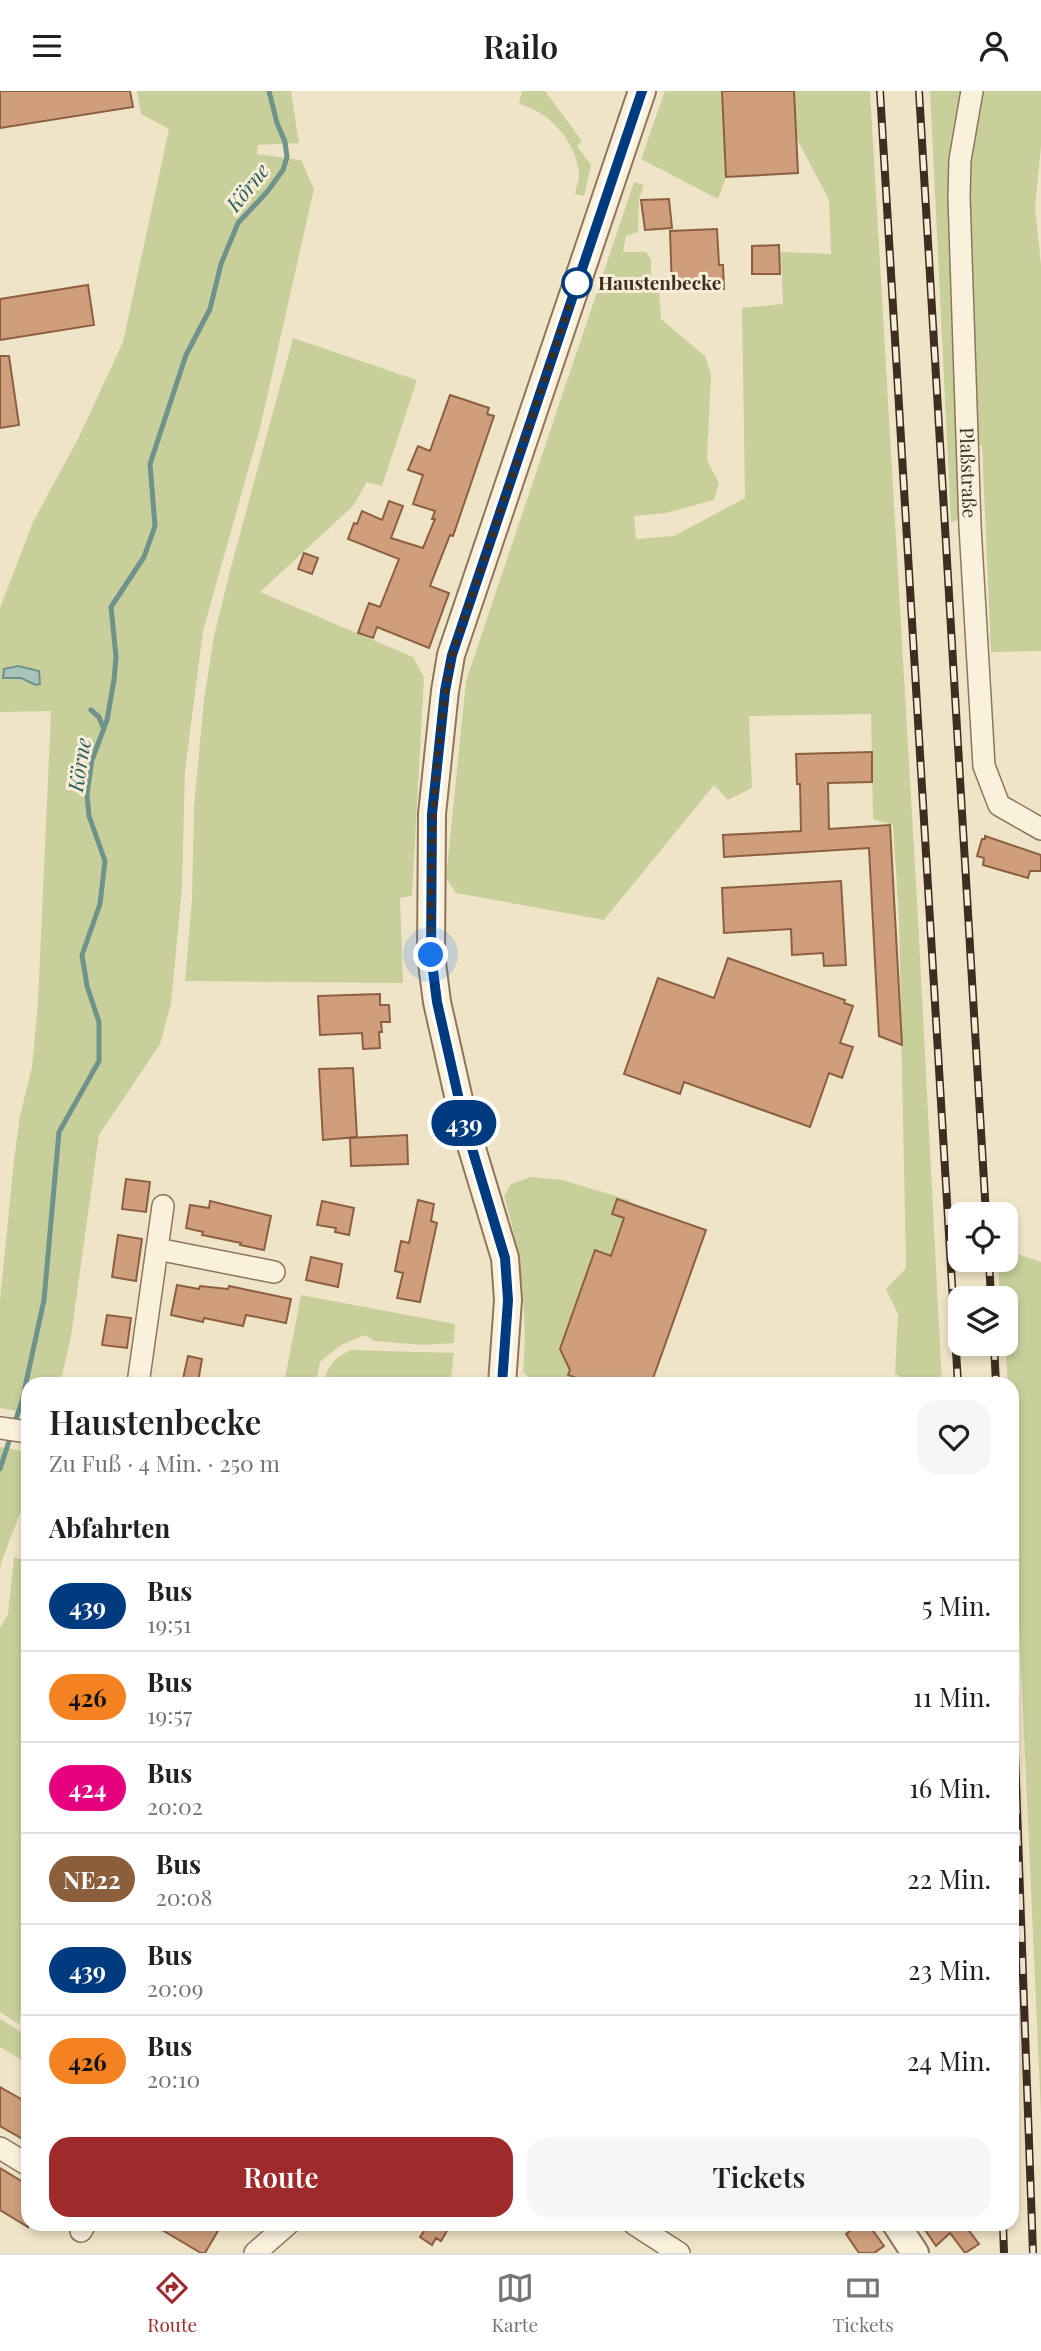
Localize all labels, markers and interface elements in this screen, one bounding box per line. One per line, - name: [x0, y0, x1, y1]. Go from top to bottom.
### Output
- text: Railo: [483, 24, 558, 67]
- icon: menu: [28, 27, 66, 65]
- icon: person: [975, 27, 1013, 65]
- water label: Körne: [218, 157, 274, 217]
- marker: Haustenbecke: [562, 268, 592, 298]
- place label: Haustenbecke: [598, 269, 721, 295]
- street label: Plaßstraße: [955, 427, 984, 519]
- water label: Körne: [60, 736, 96, 795]
- your location: [413, 937, 448, 972]
- line badge: 439: [424, 1100, 504, 1146]
- text: 439: [445, 1107, 483, 1139]
- map controls: [948, 1202, 1018, 1356]
- button: locate: [948, 1202, 1018, 1272]
- button: layers: [948, 1286, 1018, 1356]
- text: Haustenbecke: [49, 1399, 261, 1443]
- button: heart: [917, 1400, 991, 1474]
- text: Zu Fuß · 4 Min. · 250 m: [49, 1447, 280, 1478]
- text: Abfahrten: [49, 1510, 170, 1545]
- text: Bus: [147, 1573, 192, 1608]
- text: 5 Min.: [922, 1588, 991, 1623]
- text: 439: [69, 1590, 106, 1622]
- text: 19:51: [147, 1608, 191, 1639]
- text: Bus: [147, 1664, 192, 1699]
- text: 11 Min.: [913, 1679, 991, 1714]
- text: 426: [68, 1681, 107, 1713]
- text: 19:57: [147, 1699, 192, 1730]
- text: Bus: [147, 1755, 192, 1790]
- text: 16 Min.: [909, 1770, 991, 1805]
- text: 424: [69, 1772, 106, 1804]
- text: 20:02: [147, 1790, 203, 1821]
- text: Bus: [156, 1846, 201, 1881]
- text: 22 Min.: [907, 1861, 991, 1896]
- text: NE22: [63, 1863, 121, 1895]
- text: 20:08: [156, 1881, 212, 1912]
- text: Bus: [147, 1937, 192, 1972]
- text: 23 Min.: [908, 1952, 991, 1987]
- text: 439: [69, 1954, 106, 1986]
- text: 20:09: [147, 1972, 203, 2003]
- text: Bus: [147, 2028, 192, 2063]
- text: 24 Min.: [907, 2043, 991, 2078]
- text: 426: [68, 2045, 107, 2077]
- text: 20:10: [147, 2063, 200, 2094]
- button: Route: [49, 2137, 513, 2217]
- button: Tickets: [527, 2137, 991, 2217]
- tab: Route: [147, 2269, 197, 2337]
- tab: Karte: [492, 2269, 538, 2337]
- tab: Tickets: [832, 2269, 894, 2337]

